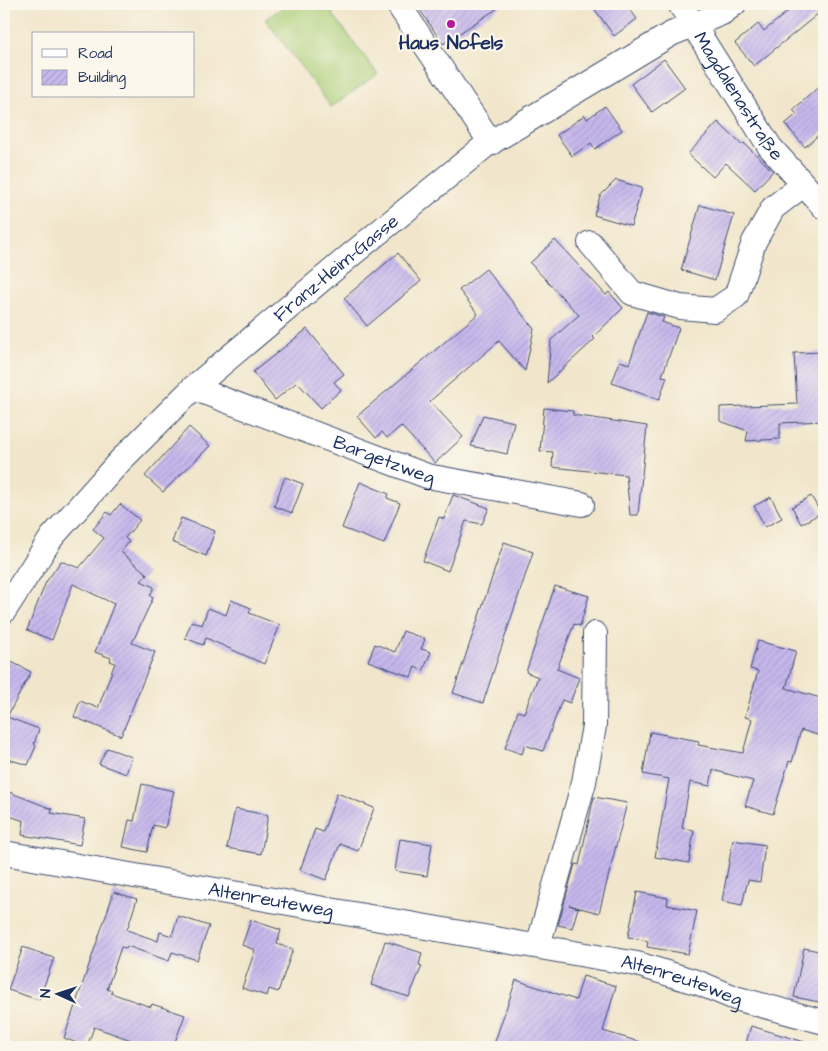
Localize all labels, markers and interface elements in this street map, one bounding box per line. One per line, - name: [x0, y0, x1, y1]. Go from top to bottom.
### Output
- marker: Haus Nofels: [445, 18, 457, 30]
- street label: Magdalenastraße: [687, 26, 790, 167]
- place label: Haus Nofels: [399, 30, 504, 57]
- legend: [32, 32, 195, 98]
- text: Road: [78, 43, 113, 64]
- text: Building: [78, 67, 126, 89]
- street label: Franz-Heim-Gasse: [267, 208, 404, 328]
- street label: Bargetzweg: [329, 428, 437, 492]
- street label: Altenreuteweg: [206, 876, 336, 925]
- street label: Altenreuteweg: [619, 948, 745, 1014]
- north arrow: [32, 968, 82, 1018]
- text: N: [36, 988, 56, 998]

